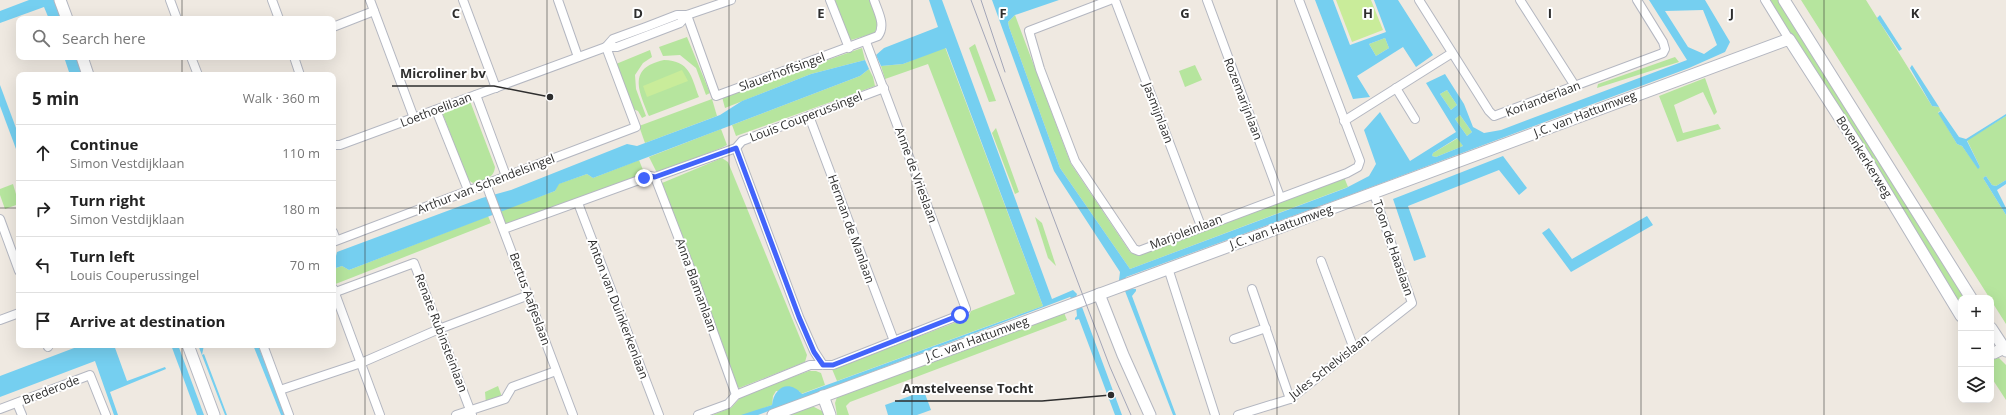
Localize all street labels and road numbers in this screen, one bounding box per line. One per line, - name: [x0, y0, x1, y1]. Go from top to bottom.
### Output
- street label: Slauerhoffsingel: [736, 48, 827, 95]
- street label: Rozemarijnlaan: [1220, 55, 1267, 142]
- street label: Korianderlaan: [1503, 76, 1583, 121]
- street label: Jasmijnlaan: [1139, 79, 1178, 146]
- street label: J.C. van Hattumweg: [1530, 86, 1639, 141]
- street label: Louis Couperussingel: [747, 87, 865, 146]
- street label: Loethoelilaan: [397, 88, 474, 131]
- street label: Bovenkerkerweg: [1832, 113, 1897, 201]
- street label: Anne de Vrieslaan: [891, 125, 942, 225]
- street label: Arthur van Schendelsingel: [415, 149, 557, 218]
- street label: Herman de Manlaan: [824, 172, 879, 286]
- street label: Toon de Haaslaan: [1369, 198, 1418, 298]
- street label: J.C. van Hattumweg: [1226, 200, 1335, 253]
- street label: Marjoleinlaan: [1147, 210, 1225, 253]
- street label: Anton van Duinkerkenlaan: [584, 236, 653, 381]
- street label: Anna Blamanlaan: [672, 236, 721, 334]
- street label: Bertus Aafjeslaan: [506, 250, 555, 347]
- street label: Renate Rubinsteinlaan: [411, 271, 472, 395]
- street label: J.C. van Hattumweg: [922, 312, 1031, 365]
- street label: Jules Schelvislaan: [1284, 330, 1372, 404]
- street label: Brederode: [20, 371, 82, 408]

